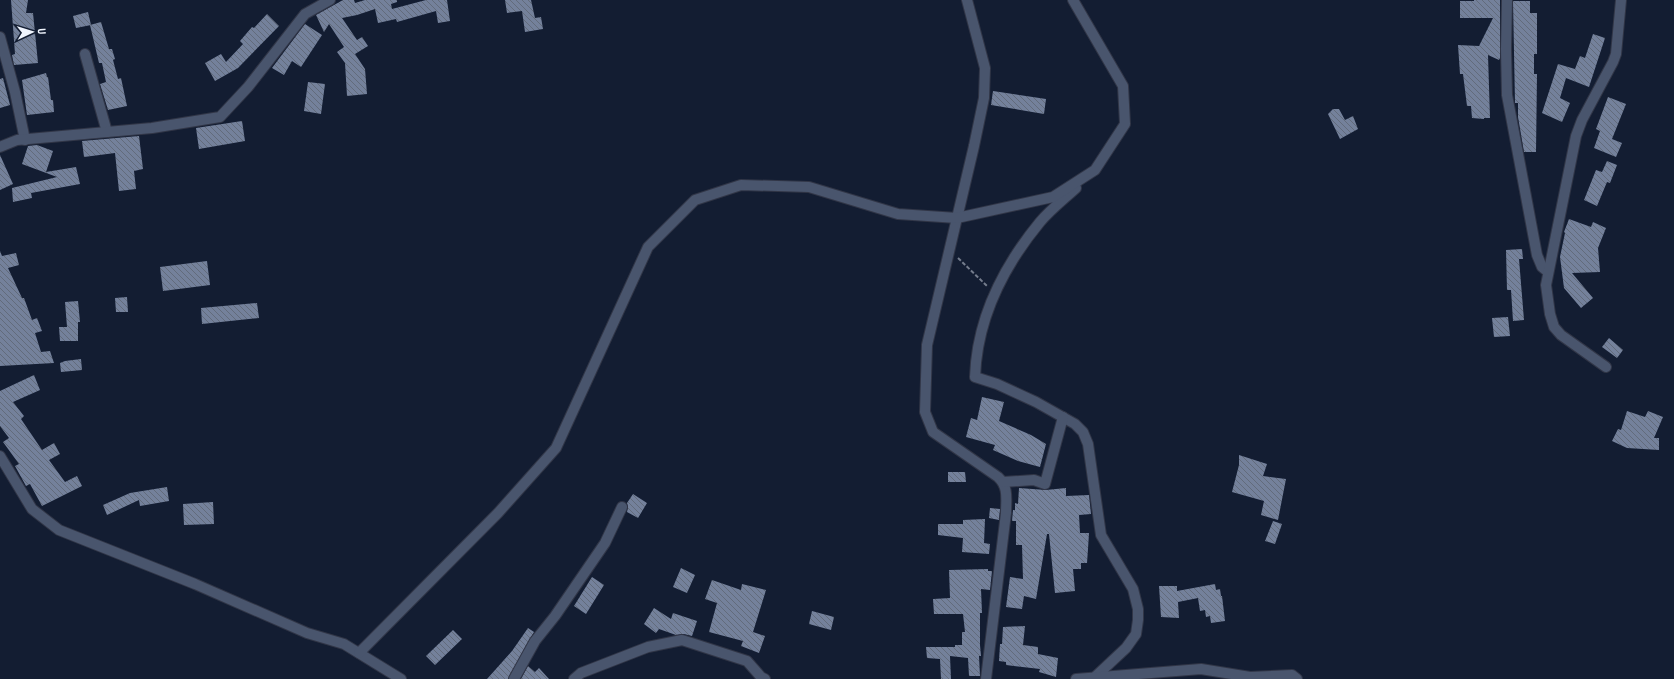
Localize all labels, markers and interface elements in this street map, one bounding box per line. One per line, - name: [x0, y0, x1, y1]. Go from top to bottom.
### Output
- north arrow: [12, 12, 52, 52]
- text: U: [35, 28, 49, 35]

